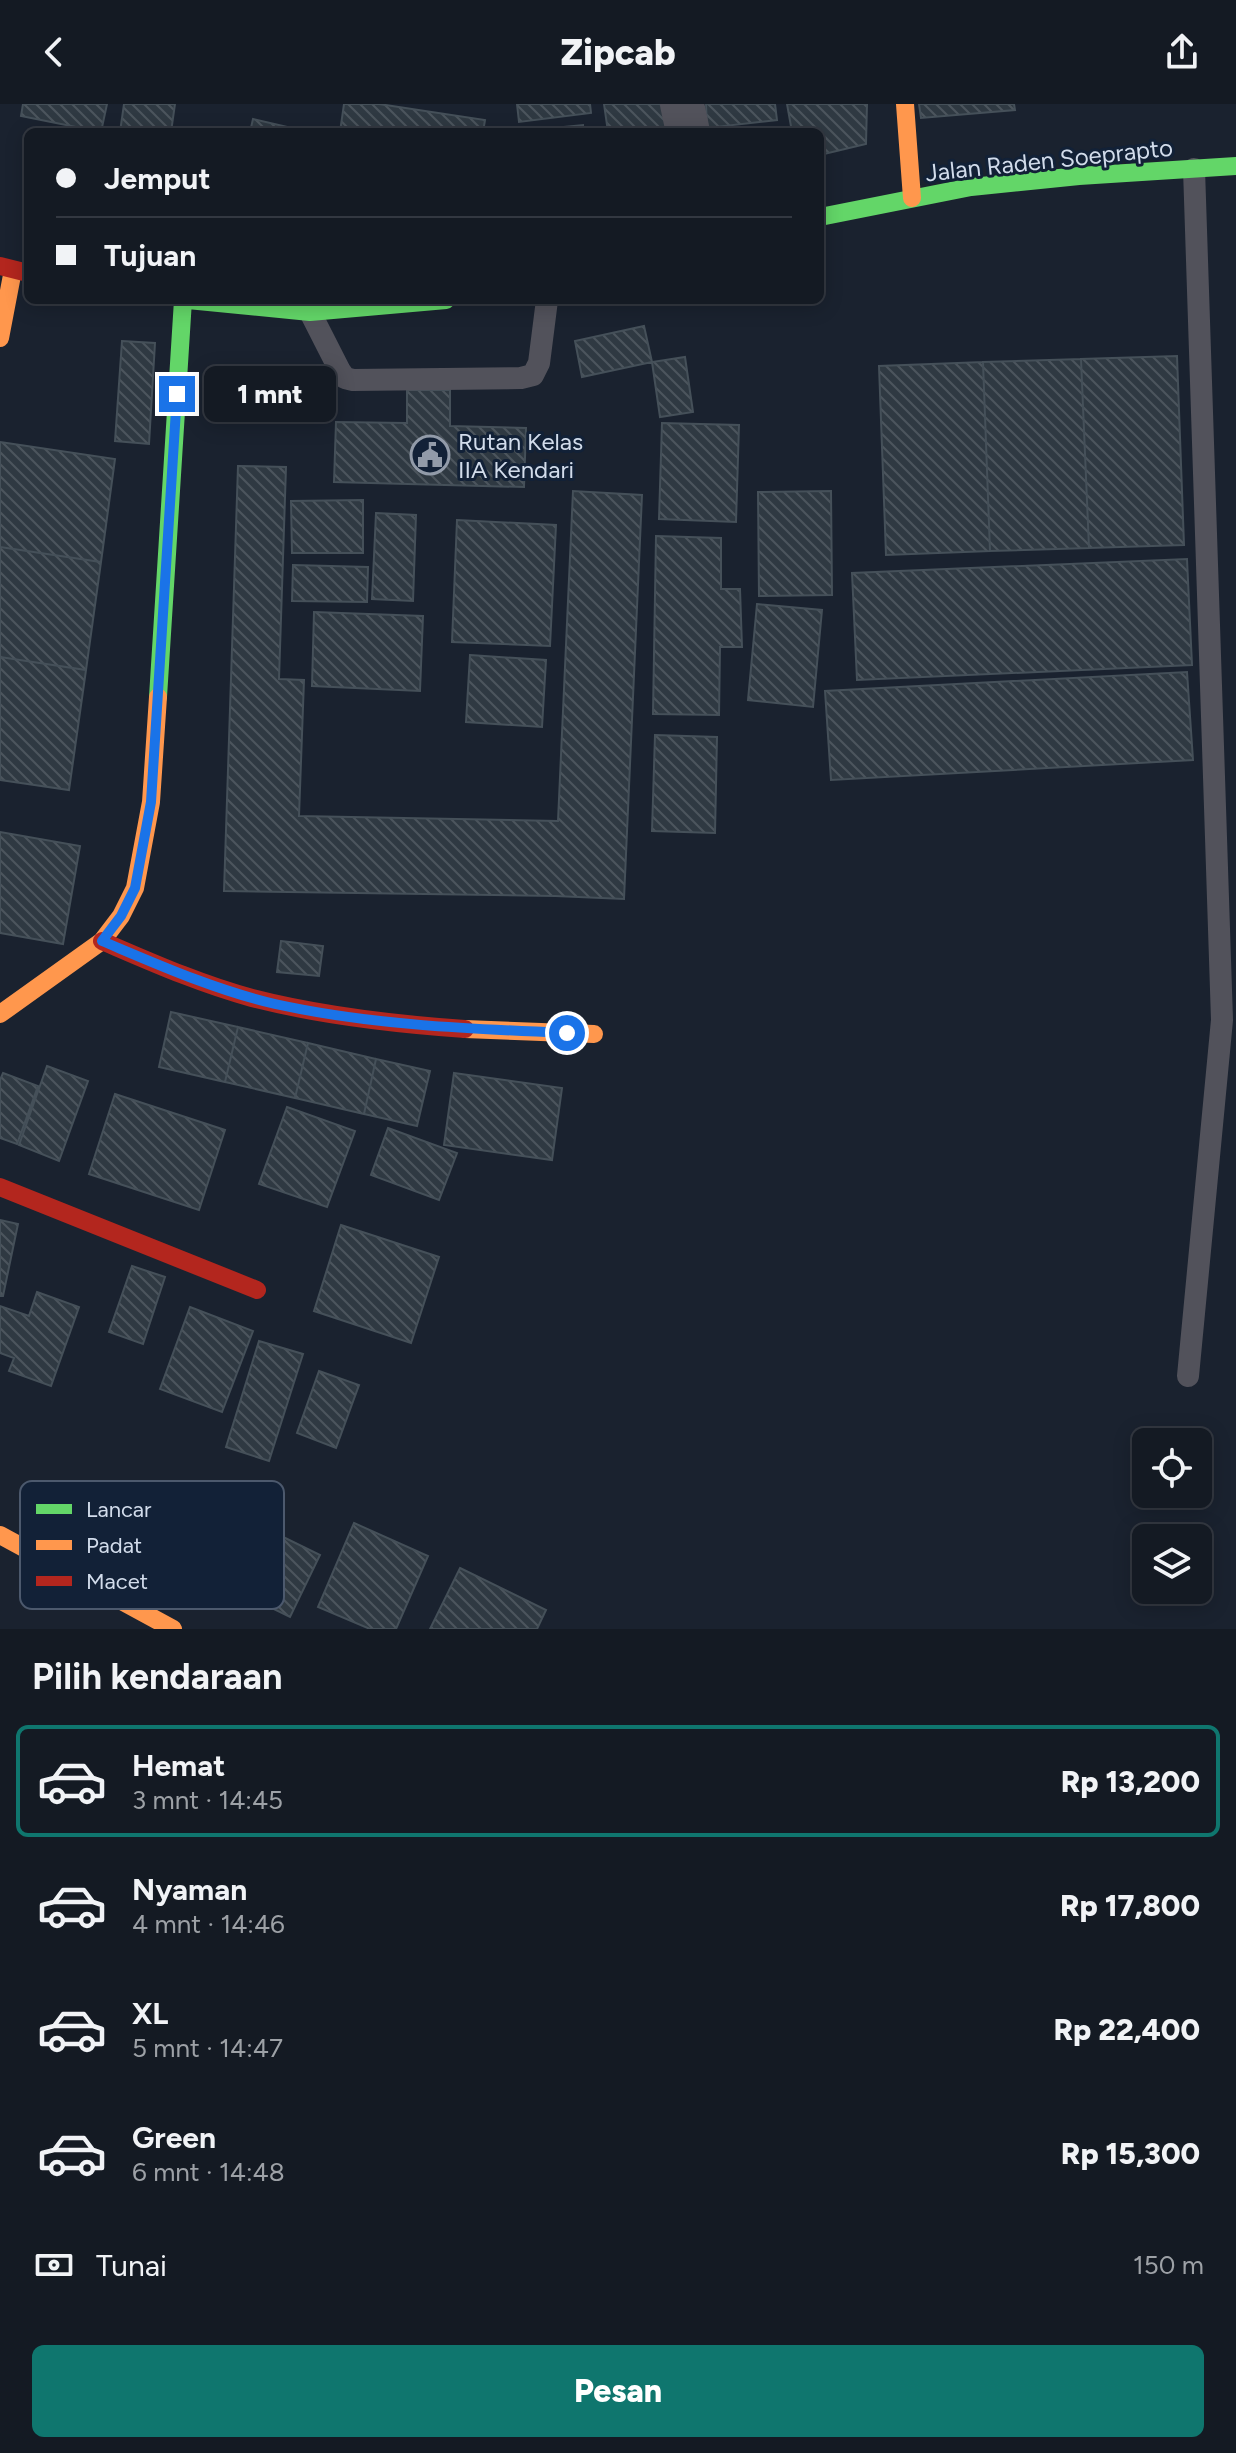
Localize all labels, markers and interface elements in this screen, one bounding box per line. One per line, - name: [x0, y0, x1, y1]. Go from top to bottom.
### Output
- icon: back: [32, 30, 76, 74]
- icon: share: [1160, 30, 1204, 74]
- text: Zipcab: [560, 31, 676, 74]
- street label: Jalan Raden Soeprapto: [924, 133, 1174, 187]
- text: Jemput: [104, 160, 210, 197]
- text: Tujuan: [104, 237, 196, 274]
- callout: 1 mnt: [205, 366, 337, 422]
- route end: [159, 376, 195, 412]
- text: 1 mnt: [237, 378, 303, 410]
- place label: Rutan Kelas IIA Kendari: [458, 427, 583, 484]
- public building icon: Rutan Kelas IIA Kendari: [409, 434, 451, 476]
- route start: [549, 1015, 585, 1051]
- map controls: [1132, 1428, 1212, 1604]
- button: locate: [1132, 1428, 1212, 1508]
- legend: [20, 1481, 284, 1609]
- text: Lancar: [86, 1496, 152, 1523]
- button: layers: [1132, 1524, 1212, 1604]
- text: Padat: [86, 1532, 142, 1559]
- text: Macet: [86, 1568, 148, 1595]
- text: Pilih kendaraan: [32, 1655, 282, 1698]
- icon: car: [36, 1745, 108, 1817]
- text: Hemat: [132, 1747, 225, 1784]
- text: Rp 13,200: [1061, 1763, 1200, 1800]
- text: 3 mnt · 14:45: [132, 1784, 283, 1816]
- icon: car: [36, 1869, 108, 1941]
- text: Nyaman: [132, 1871, 247, 1908]
- text: Rp 17,800: [1060, 1887, 1200, 1924]
- text: 4 mnt · 14:46: [132, 1908, 285, 1940]
- icon: car: [36, 1993, 108, 2065]
- text: XL: [132, 1995, 168, 2032]
- text: Rp 22,400: [1053, 2011, 1200, 2048]
- text: 5 mnt · 14:47: [132, 2032, 283, 2064]
- icon: car: [36, 2117, 108, 2189]
- text: Green: [132, 2119, 216, 2156]
- text: Rp 15,300: [1061, 2135, 1200, 2172]
- text: 6 mnt · 14:48: [132, 2156, 285, 2188]
- icon: cash: [32, 2243, 76, 2287]
- text: Tunai: [96, 2247, 167, 2284]
- text: 150 m: [1133, 2249, 1204, 2281]
- button: Pesan: [32, 2345, 1204, 2437]

